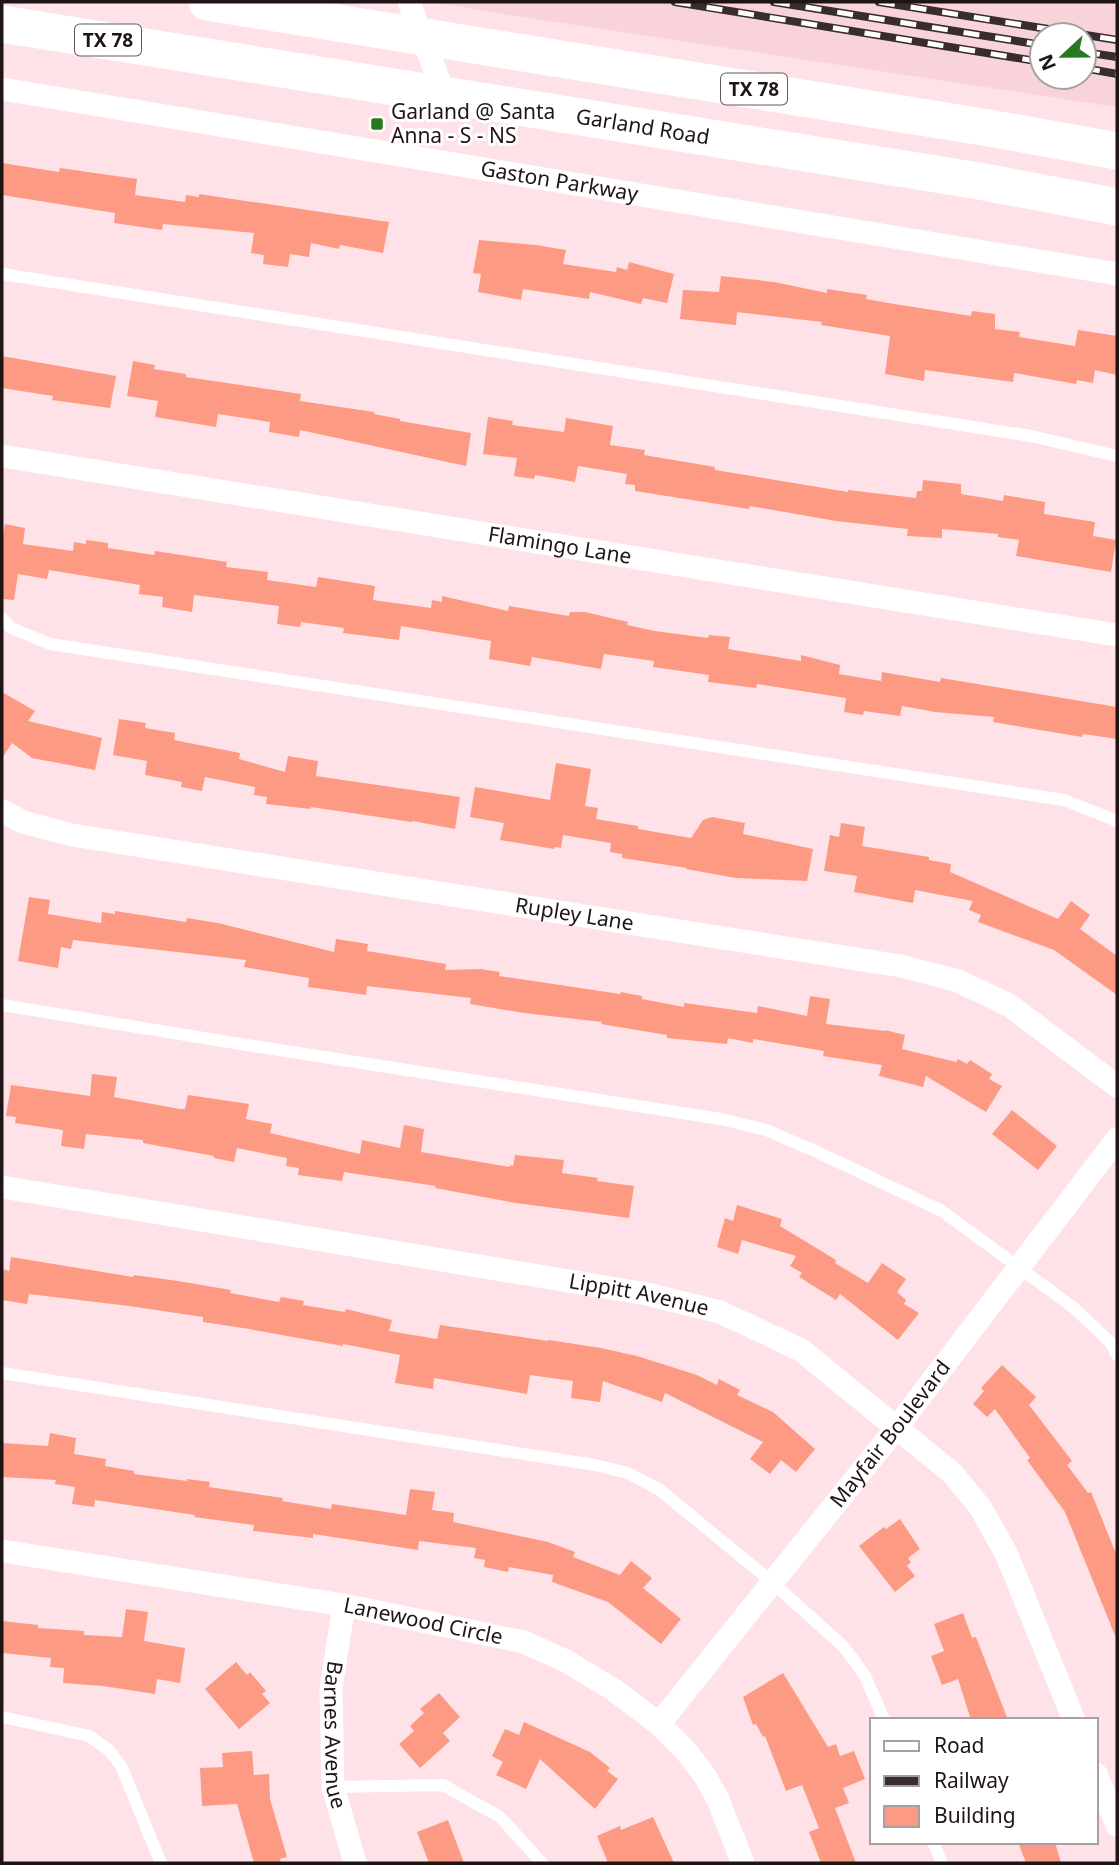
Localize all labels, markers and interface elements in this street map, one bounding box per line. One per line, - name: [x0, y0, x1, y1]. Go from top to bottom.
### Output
- north arrow: [1028, 21, 1098, 91]
- road number: TX 78: [75, 24, 141, 56]
- text: N: [1032, 50, 1062, 74]
- road number: TX 78: [721, 74, 787, 104]
- place label: Garland @ Santa Anna - S - NS: [391, 97, 555, 149]
- street label: Garland Road: [574, 101, 712, 151]
- marker: Garland @ Santa Anna - S - NS: [369, 116, 385, 132]
- street label: Gaston Parkway: [479, 154, 641, 207]
- street label: Flamingo Lane: [486, 519, 634, 570]
- street label: Rupley Lane: [513, 890, 636, 937]
- street label: Lippitt Avenue: [567, 1266, 712, 1322]
- street label: Mayfair Boulevard: [823, 1354, 956, 1513]
- street label: Lanewood Circle: [341, 1590, 505, 1650]
- street label: Barnes Avenue: [318, 1659, 354, 1812]
- legend: [870, 1718, 1098, 1844]
- text: Road: [934, 1731, 984, 1759]
- text: Railway: [934, 1766, 1009, 1794]
- text: Building: [934, 1801, 1016, 1829]

